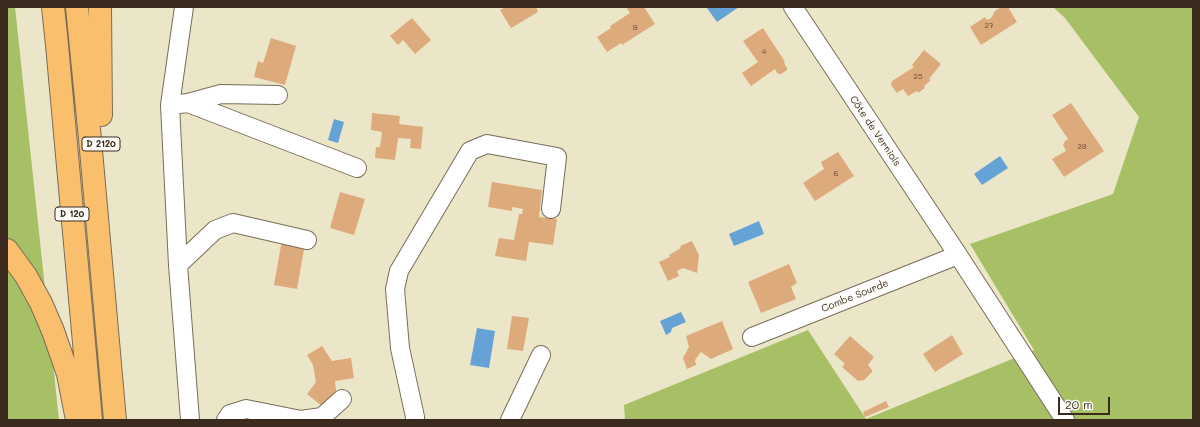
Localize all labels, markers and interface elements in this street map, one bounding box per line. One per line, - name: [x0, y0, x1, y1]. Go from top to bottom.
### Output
- house number: 27: [985, 21, 993, 31]
- house number: 9: [633, 23, 637, 33]
- house number: 4: [762, 47, 766, 57]
- house number: 25: [913, 72, 923, 82]
- street label: Côte de Verniols: [847, 94, 903, 168]
- road number: D 2120: [82, 137, 120, 151]
- house number: 29: [1077, 142, 1087, 152]
- house number: 6: [834, 169, 838, 179]
- road number: D 120: [55, 207, 89, 221]
- street label: Combe Sourde: [820, 277, 890, 315]
- scale bar: [1060, 389, 1112, 415]
- text: 20 m: [1065, 396, 1093, 412]

